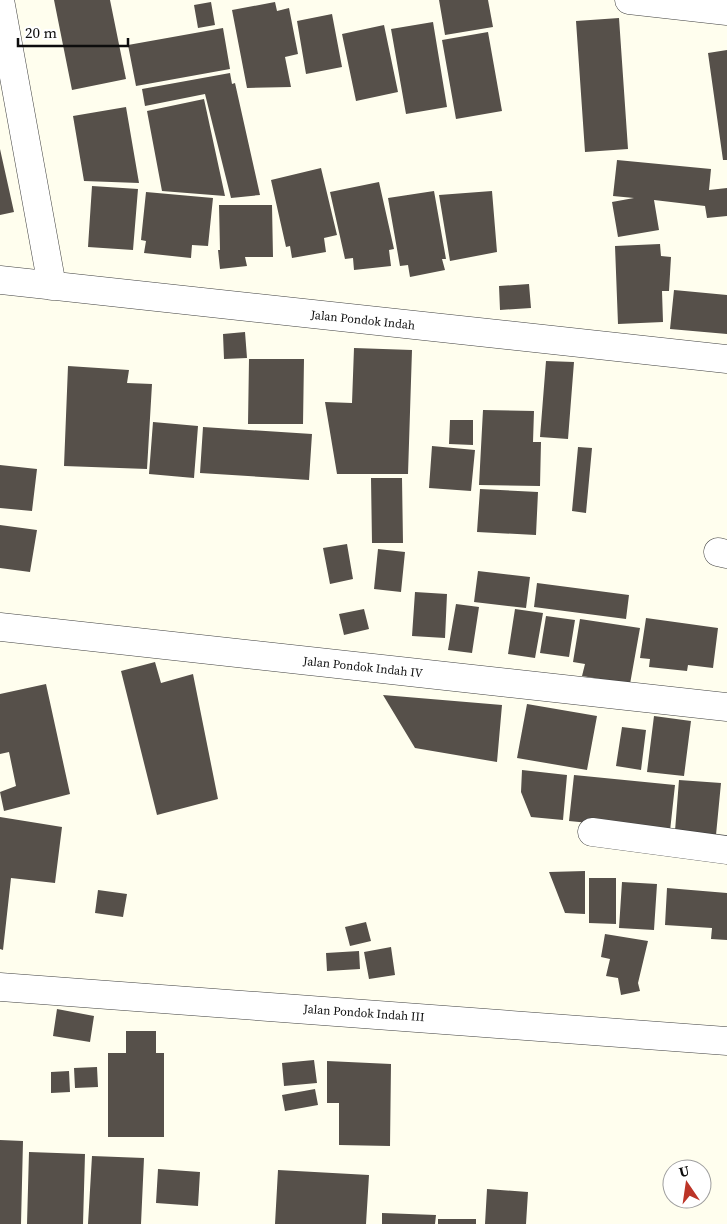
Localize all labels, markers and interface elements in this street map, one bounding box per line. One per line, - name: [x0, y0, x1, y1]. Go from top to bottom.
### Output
- scale bar: [18, 15, 128, 47]
- text: 20 m: [25, 22, 57, 43]
- street label: Jalan Pondok Indah: [309, 306, 416, 333]
- street label: Jalan Pondok Indah IV: [301, 653, 424, 681]
- street label: Jalan Pondok Indah III: [302, 1001, 425, 1025]
- north arrow: [662, 1159, 712, 1209]
- text: U: [677, 1160, 691, 1182]

